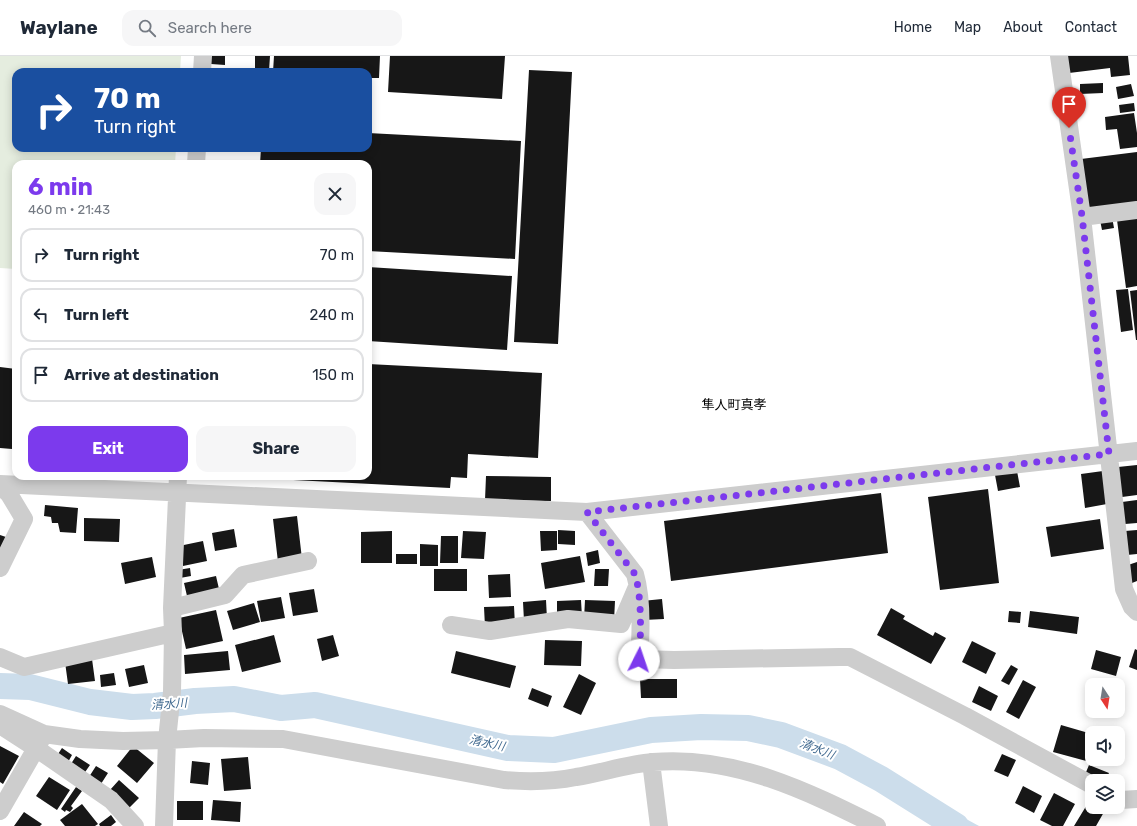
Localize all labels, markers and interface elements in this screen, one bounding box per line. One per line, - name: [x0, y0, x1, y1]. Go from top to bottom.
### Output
- search box: [122, 10, 402, 46]
- text: Waylane: [20, 16, 98, 39]
- icon: search: [136, 17, 158, 39]
- text: Search here: [168, 19, 252, 37]
- text: Home: [894, 19, 932, 36]
- text: Map: [954, 19, 981, 36]
- text: About: [1003, 19, 1043, 36]
- text: Contact: [1065, 19, 1117, 36]
- text: 70 m: [94, 82, 161, 115]
- icon: right: [28, 84, 80, 136]
- pin: [1052, 87, 1086, 128]
- icon: arrive: [1058, 93, 1080, 115]
- text: Turn right: [94, 116, 176, 138]
- text: 6 min: [28, 173, 93, 201]
- button: close: [314, 173, 356, 215]
- text: 460 m · 21:43: [28, 202, 110, 217]
- icon: right: [30, 244, 52, 266]
- text: Turn right: [64, 246, 139, 264]
- text: 70 m: [320, 246, 354, 264]
- icon: left: [30, 304, 52, 326]
- text: Turn left: [64, 306, 129, 324]
- text: 240 m: [309, 306, 354, 324]
- icon: arrive: [30, 364, 52, 386]
- text: Arrive at destination: [64, 366, 219, 384]
- text: 150 m: [312, 366, 354, 384]
- district label: 隼人町真孝: [701, 397, 767, 412]
- button: Exit: [28, 426, 188, 472]
- button: Share: [196, 426, 356, 472]
- position arrow: [618, 639, 660, 681]
- north arrow: [1085, 678, 1125, 718]
- map controls: [1085, 678, 1125, 814]
- water label: 清水川: [151, 696, 189, 712]
- button: sound: [1085, 726, 1125, 766]
- water label: 清水川: [468, 732, 508, 754]
- water label: 清水川: [798, 736, 838, 763]
- button: layers: [1085, 774, 1125, 814]

